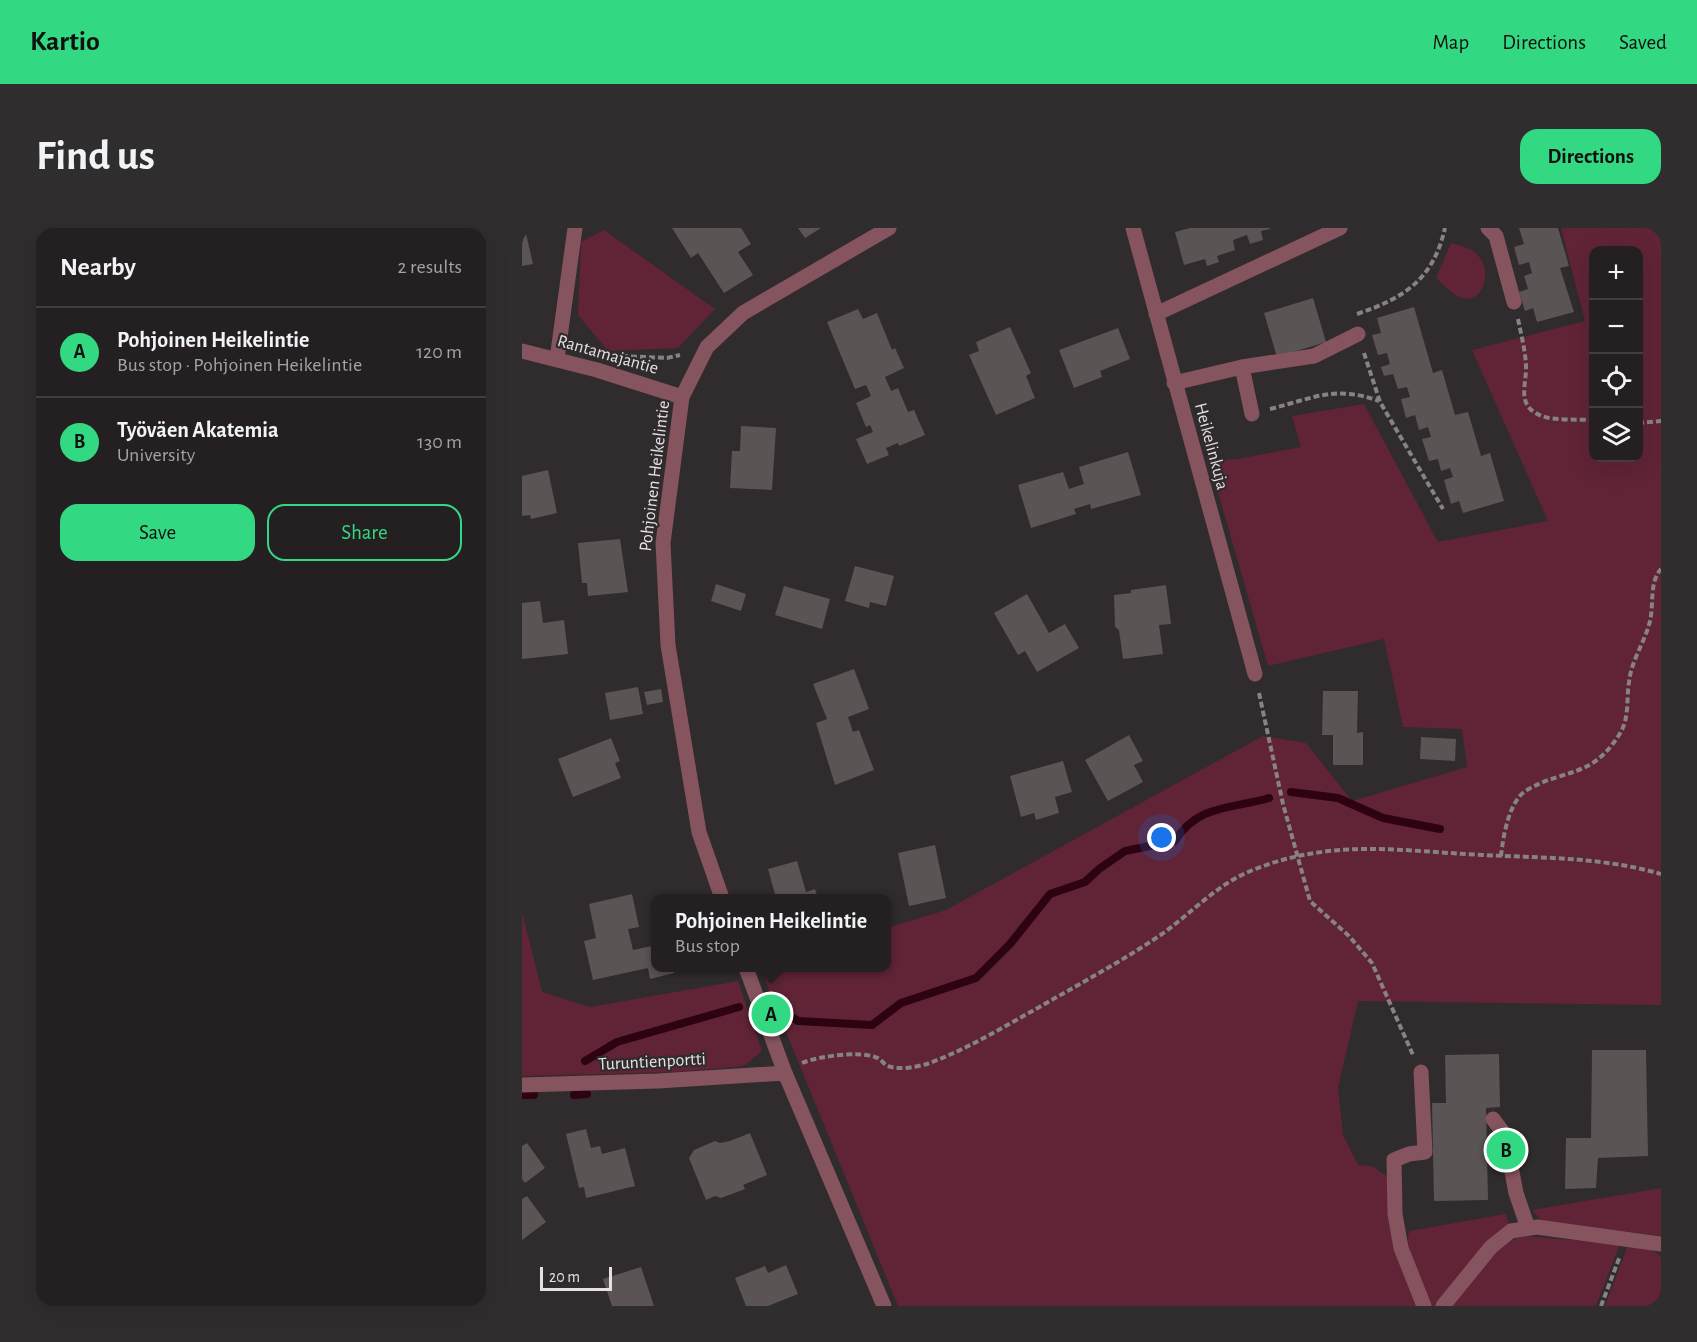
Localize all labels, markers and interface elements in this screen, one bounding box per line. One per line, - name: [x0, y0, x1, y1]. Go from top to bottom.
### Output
- text: Kartio: [30, 28, 100, 56]
- text: Map: [1433, 32, 1469, 53]
- text: Directions: [1502, 32, 1586, 53]
- text: Saved: [1619, 32, 1667, 53]
- button: Directions: [1520, 129, 1661, 184]
- text: Find us: [36, 135, 155, 177]
- map controls: [1589, 246, 1643, 462]
- button: +: [1589, 246, 1643, 300]
- text: Nearby: [60, 254, 136, 280]
- text: 2 results: [398, 257, 462, 277]
- button: −: [1589, 300, 1643, 354]
- text: Pohjoinen Heikelintie: [117, 329, 310, 351]
- street label: Rantamajantie: [555, 332, 660, 378]
- text: A: [74, 342, 86, 362]
- text: 120 m: [416, 342, 462, 362]
- button: locate: [1589, 354, 1643, 408]
- text: Bus stop · Pohjoinen Heikelintie: [117, 355, 362, 375]
- street label: Pohjoinen Heikelintie: [637, 400, 673, 553]
- street label: Heikelinkuja: [1191, 401, 1231, 492]
- button: layers: [1589, 408, 1643, 462]
- text: Työväen Akatemia: [117, 419, 279, 441]
- text: B: [74, 432, 85, 452]
- text: 130 m: [417, 432, 462, 452]
- text: University: [117, 445, 195, 465]
- button: Save: [60, 504, 255, 561]
- button: Share: [267, 504, 462, 561]
- your location: [1147, 823, 1176, 852]
- popup: [651, 894, 891, 972]
- text: Pohjoinen Heikelintie: [675, 910, 867, 932]
- text: Bus stop: [675, 936, 740, 956]
- pin: A: [752, 992, 790, 1036]
- street label: Turuntienportti: [598, 1050, 706, 1074]
- pin: B: [1486, 1128, 1526, 1172]
- scale bar: [540, 1264, 612, 1292]
- text: 20 m: [549, 1269, 580, 1285]

